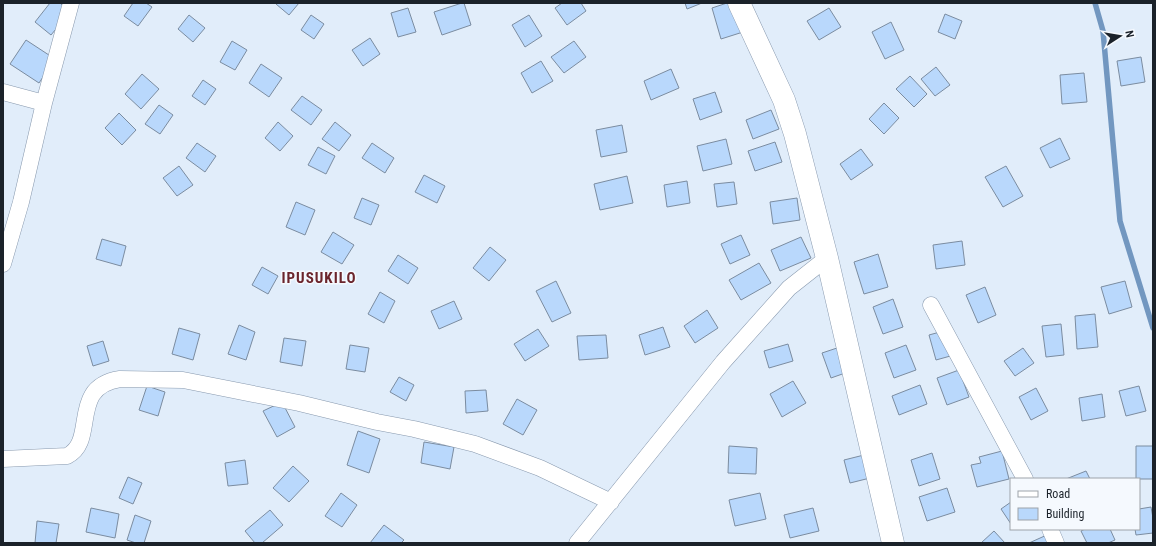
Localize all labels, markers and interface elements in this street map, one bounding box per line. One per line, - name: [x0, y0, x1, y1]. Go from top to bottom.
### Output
- north arrow: [1100, 16, 1140, 56]
- text: N: [1122, 29, 1136, 39]
- district label: IPUSUKILO: [282, 269, 356, 287]
- legend: [1010, 478, 1140, 530]
- text: Road: [1046, 487, 1070, 501]
- text: Building: [1046, 507, 1084, 521]

